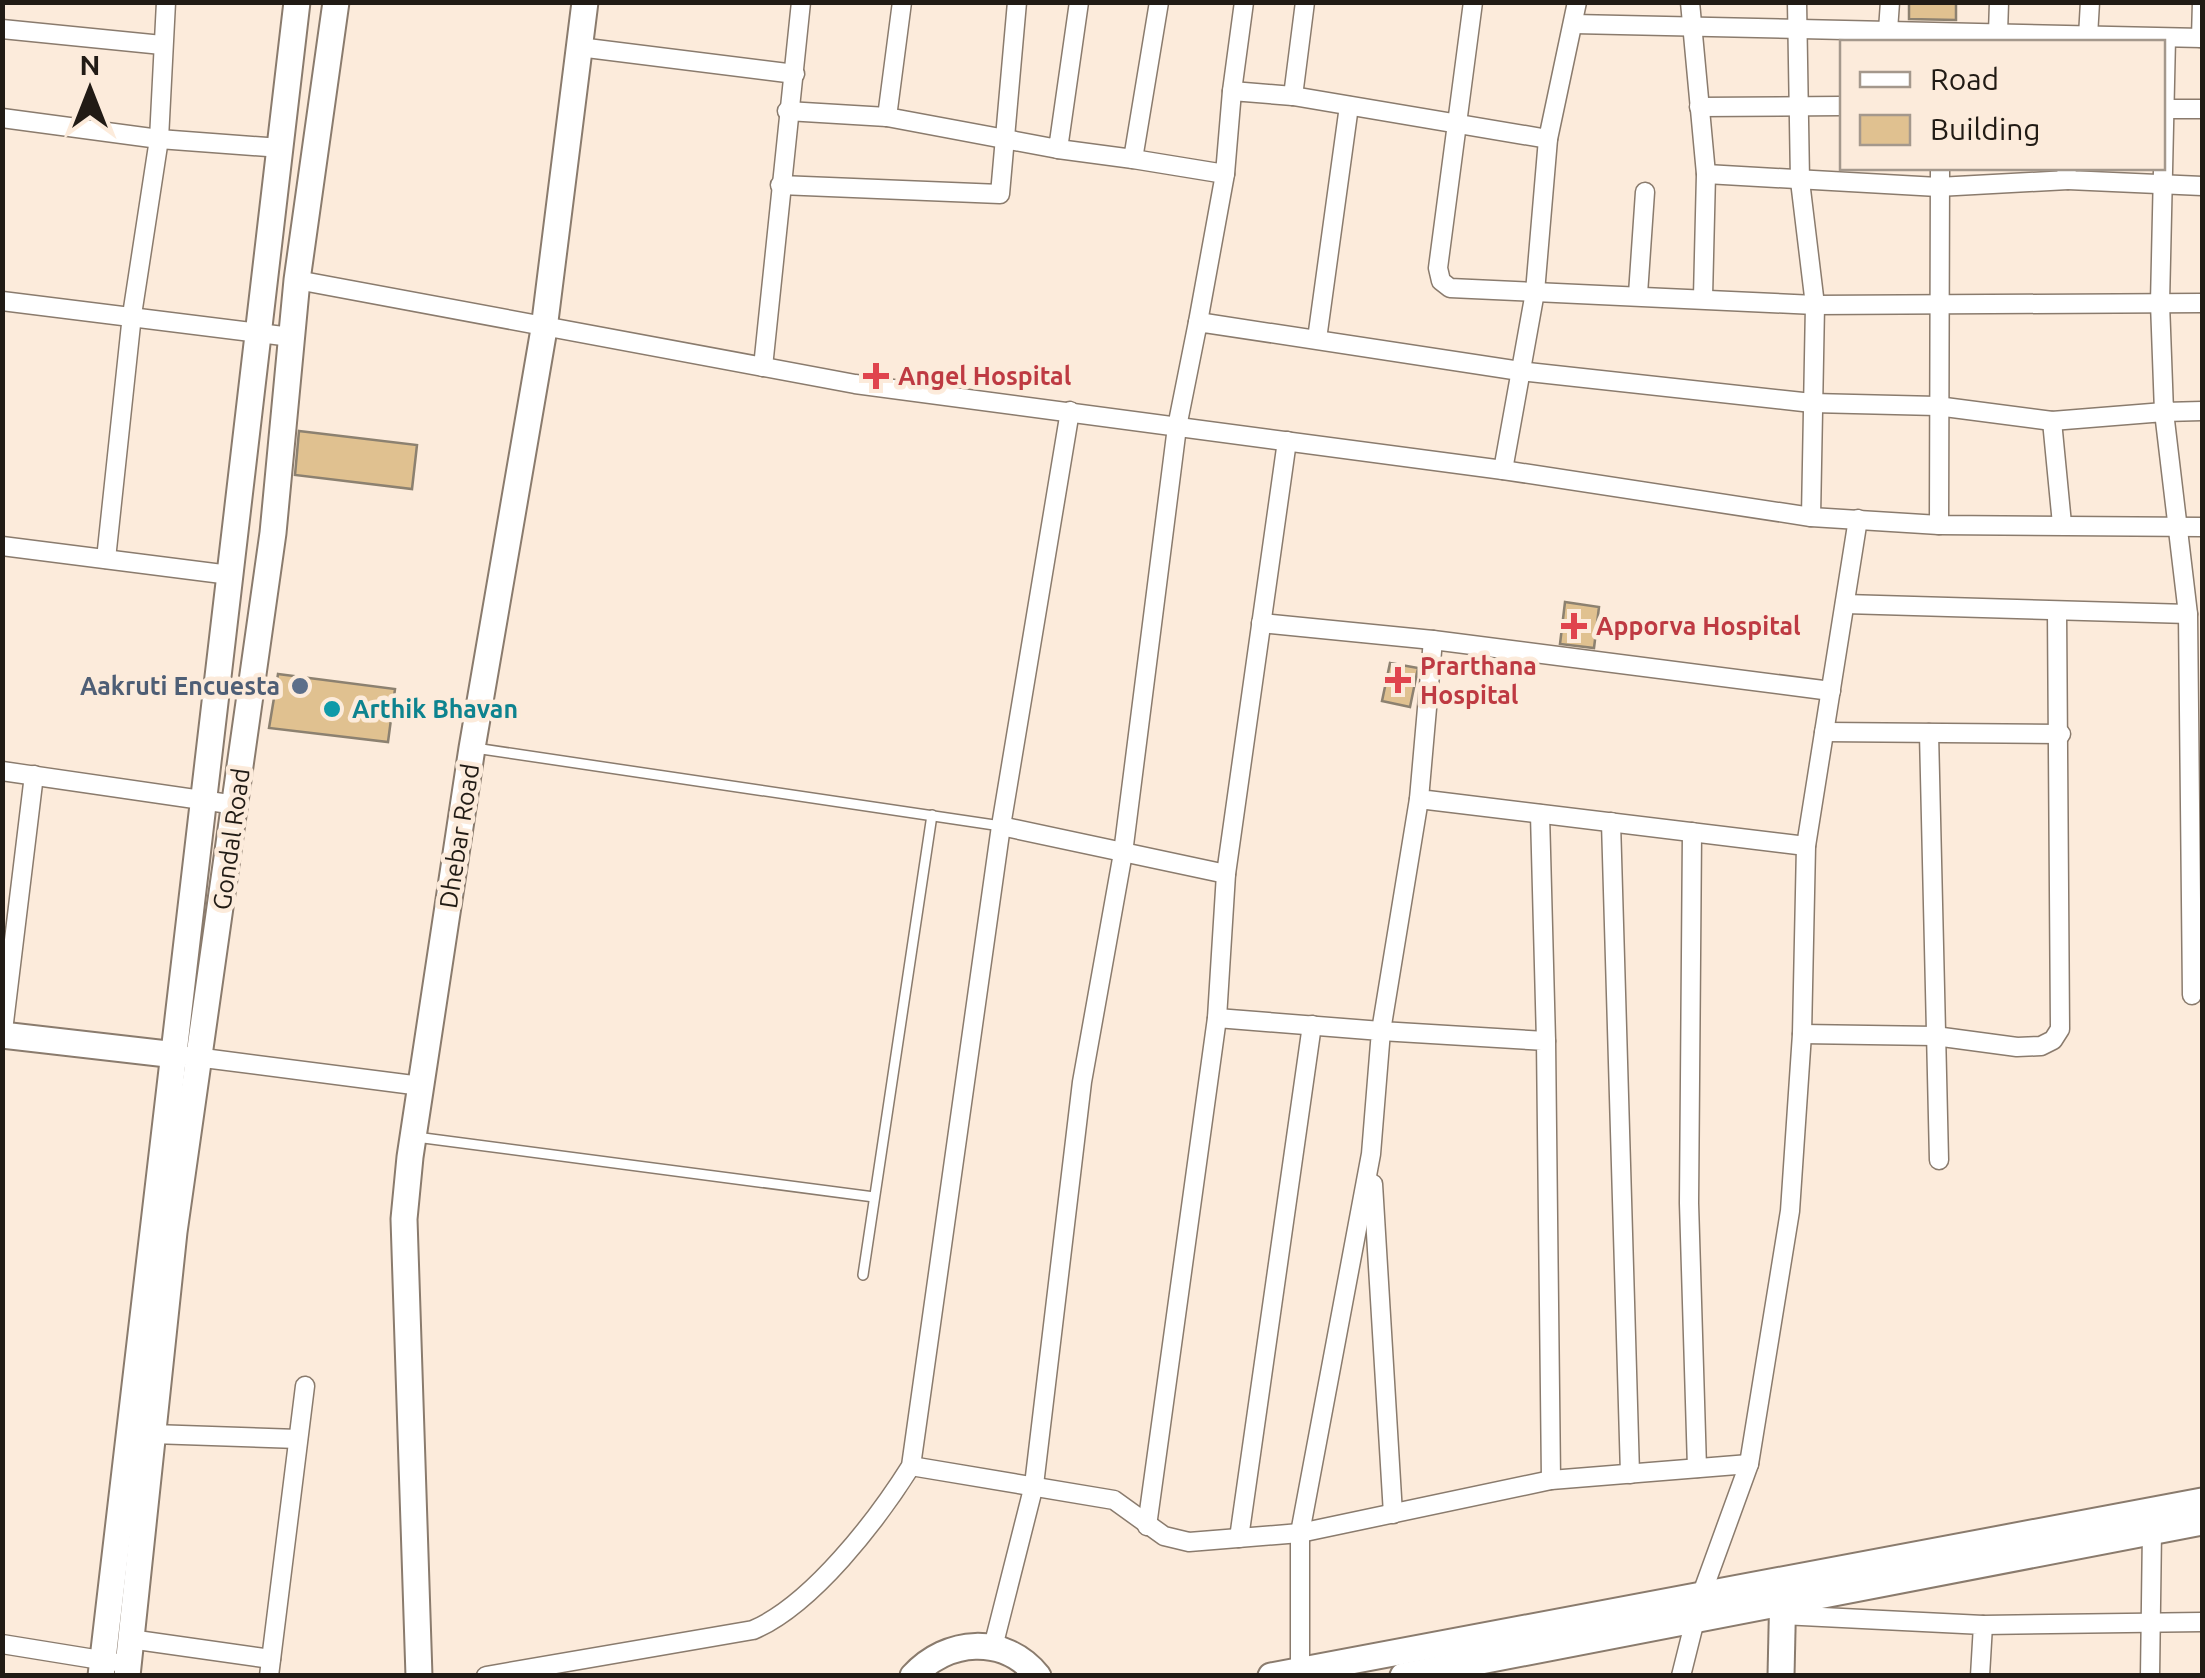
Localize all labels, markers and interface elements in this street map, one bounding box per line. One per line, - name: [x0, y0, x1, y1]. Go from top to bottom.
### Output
- north arrow: [40, 40, 140, 140]
- legend: [1840, 40, 2165, 170]
- text: N: [80, 49, 100, 80]
- text: Road: [1930, 62, 1999, 96]
- text: Building: [1930, 112, 2041, 146]
- place label: Angel Hospital: [898, 362, 1072, 390]
- marker: Angel Hospital: [863, 363, 889, 389]
- place label: Apporva Hospital: [1596, 612, 1801, 640]
- marker: Apporva Hospital: [1561, 613, 1587, 639]
- place label: Prarthana Hospital: [1420, 652, 1537, 709]
- marker: Prarthana Hospital: [1385, 667, 1411, 693]
- place label: Aakruti Encuesta: [80, 672, 280, 700]
- marker: Aakruti Encuesta: [289, 675, 311, 697]
- place label: Arthik Bhavan: [352, 695, 518, 723]
- marker: Arthik Bhavan: [321, 698, 343, 720]
- street label: Dhebar Road: [434, 762, 484, 910]
- street label: Gondal Road: [207, 766, 255, 912]

